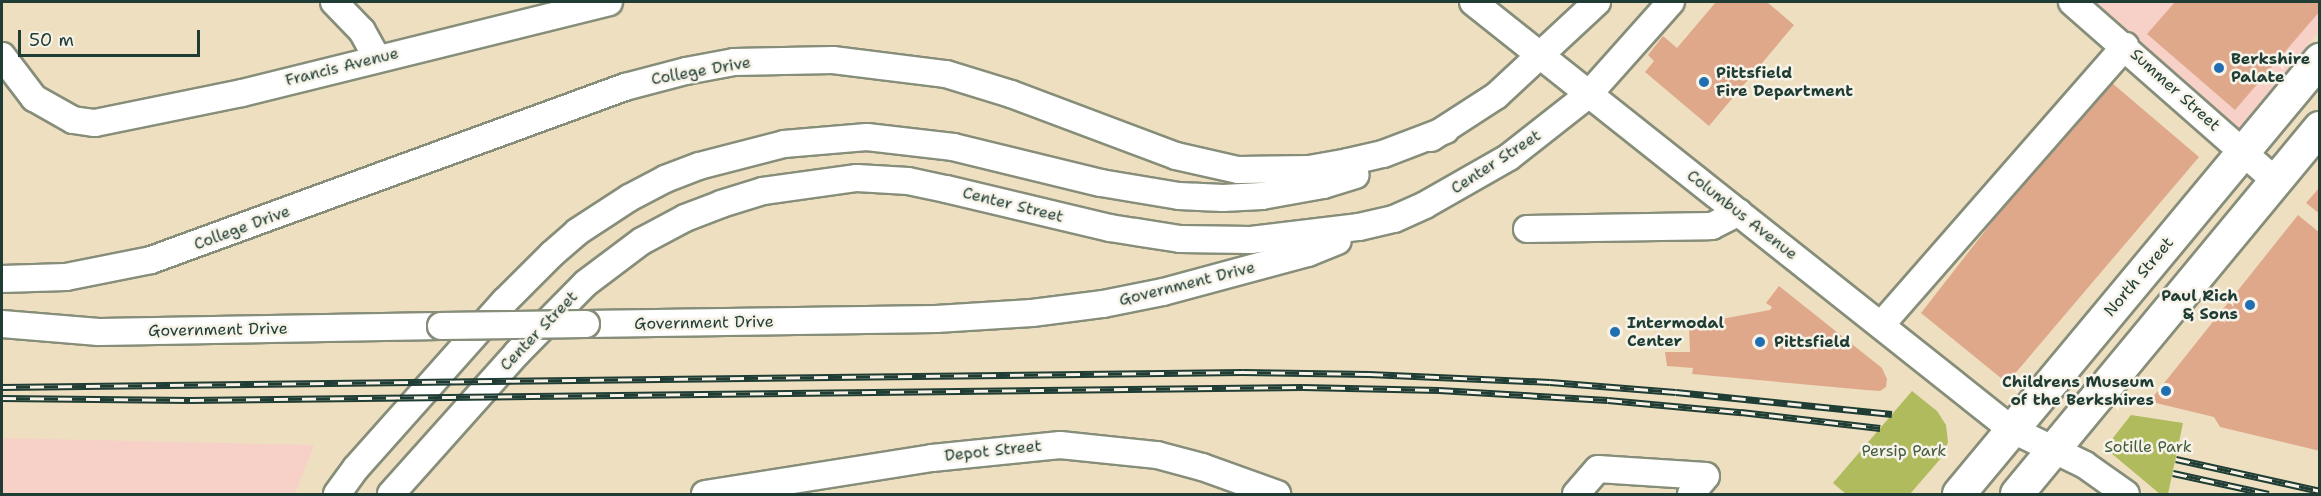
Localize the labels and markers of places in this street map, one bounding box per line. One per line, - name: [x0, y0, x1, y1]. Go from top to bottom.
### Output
- place label: Berkshire Palate: [2231, 49, 2310, 87]
- marker: Berkshire Palate: [2212, 61, 2226, 75]
- place label: Pittsfield Fire Department: [1716, 63, 1853, 101]
- marker: Pittsfield Fire Department: [1697, 75, 1711, 89]
- place label: Paul Rich & Sons: [2161, 286, 2238, 324]
- marker: Paul Rich & Sons: [2243, 298, 2257, 312]
- place label: Intermodal Center: [1627, 313, 1724, 351]
- marker: Intermodal Center: [1608, 325, 1622, 339]
- place label: Pittsfield: [1774, 332, 1850, 352]
- marker: Pittsfield: [1751, 333, 1769, 351]
- place label: Childrens Museum of the Berkshires: [2002, 372, 2154, 410]
- marker: Childrens Museum of the Berkshires: [2159, 384, 2173, 398]

